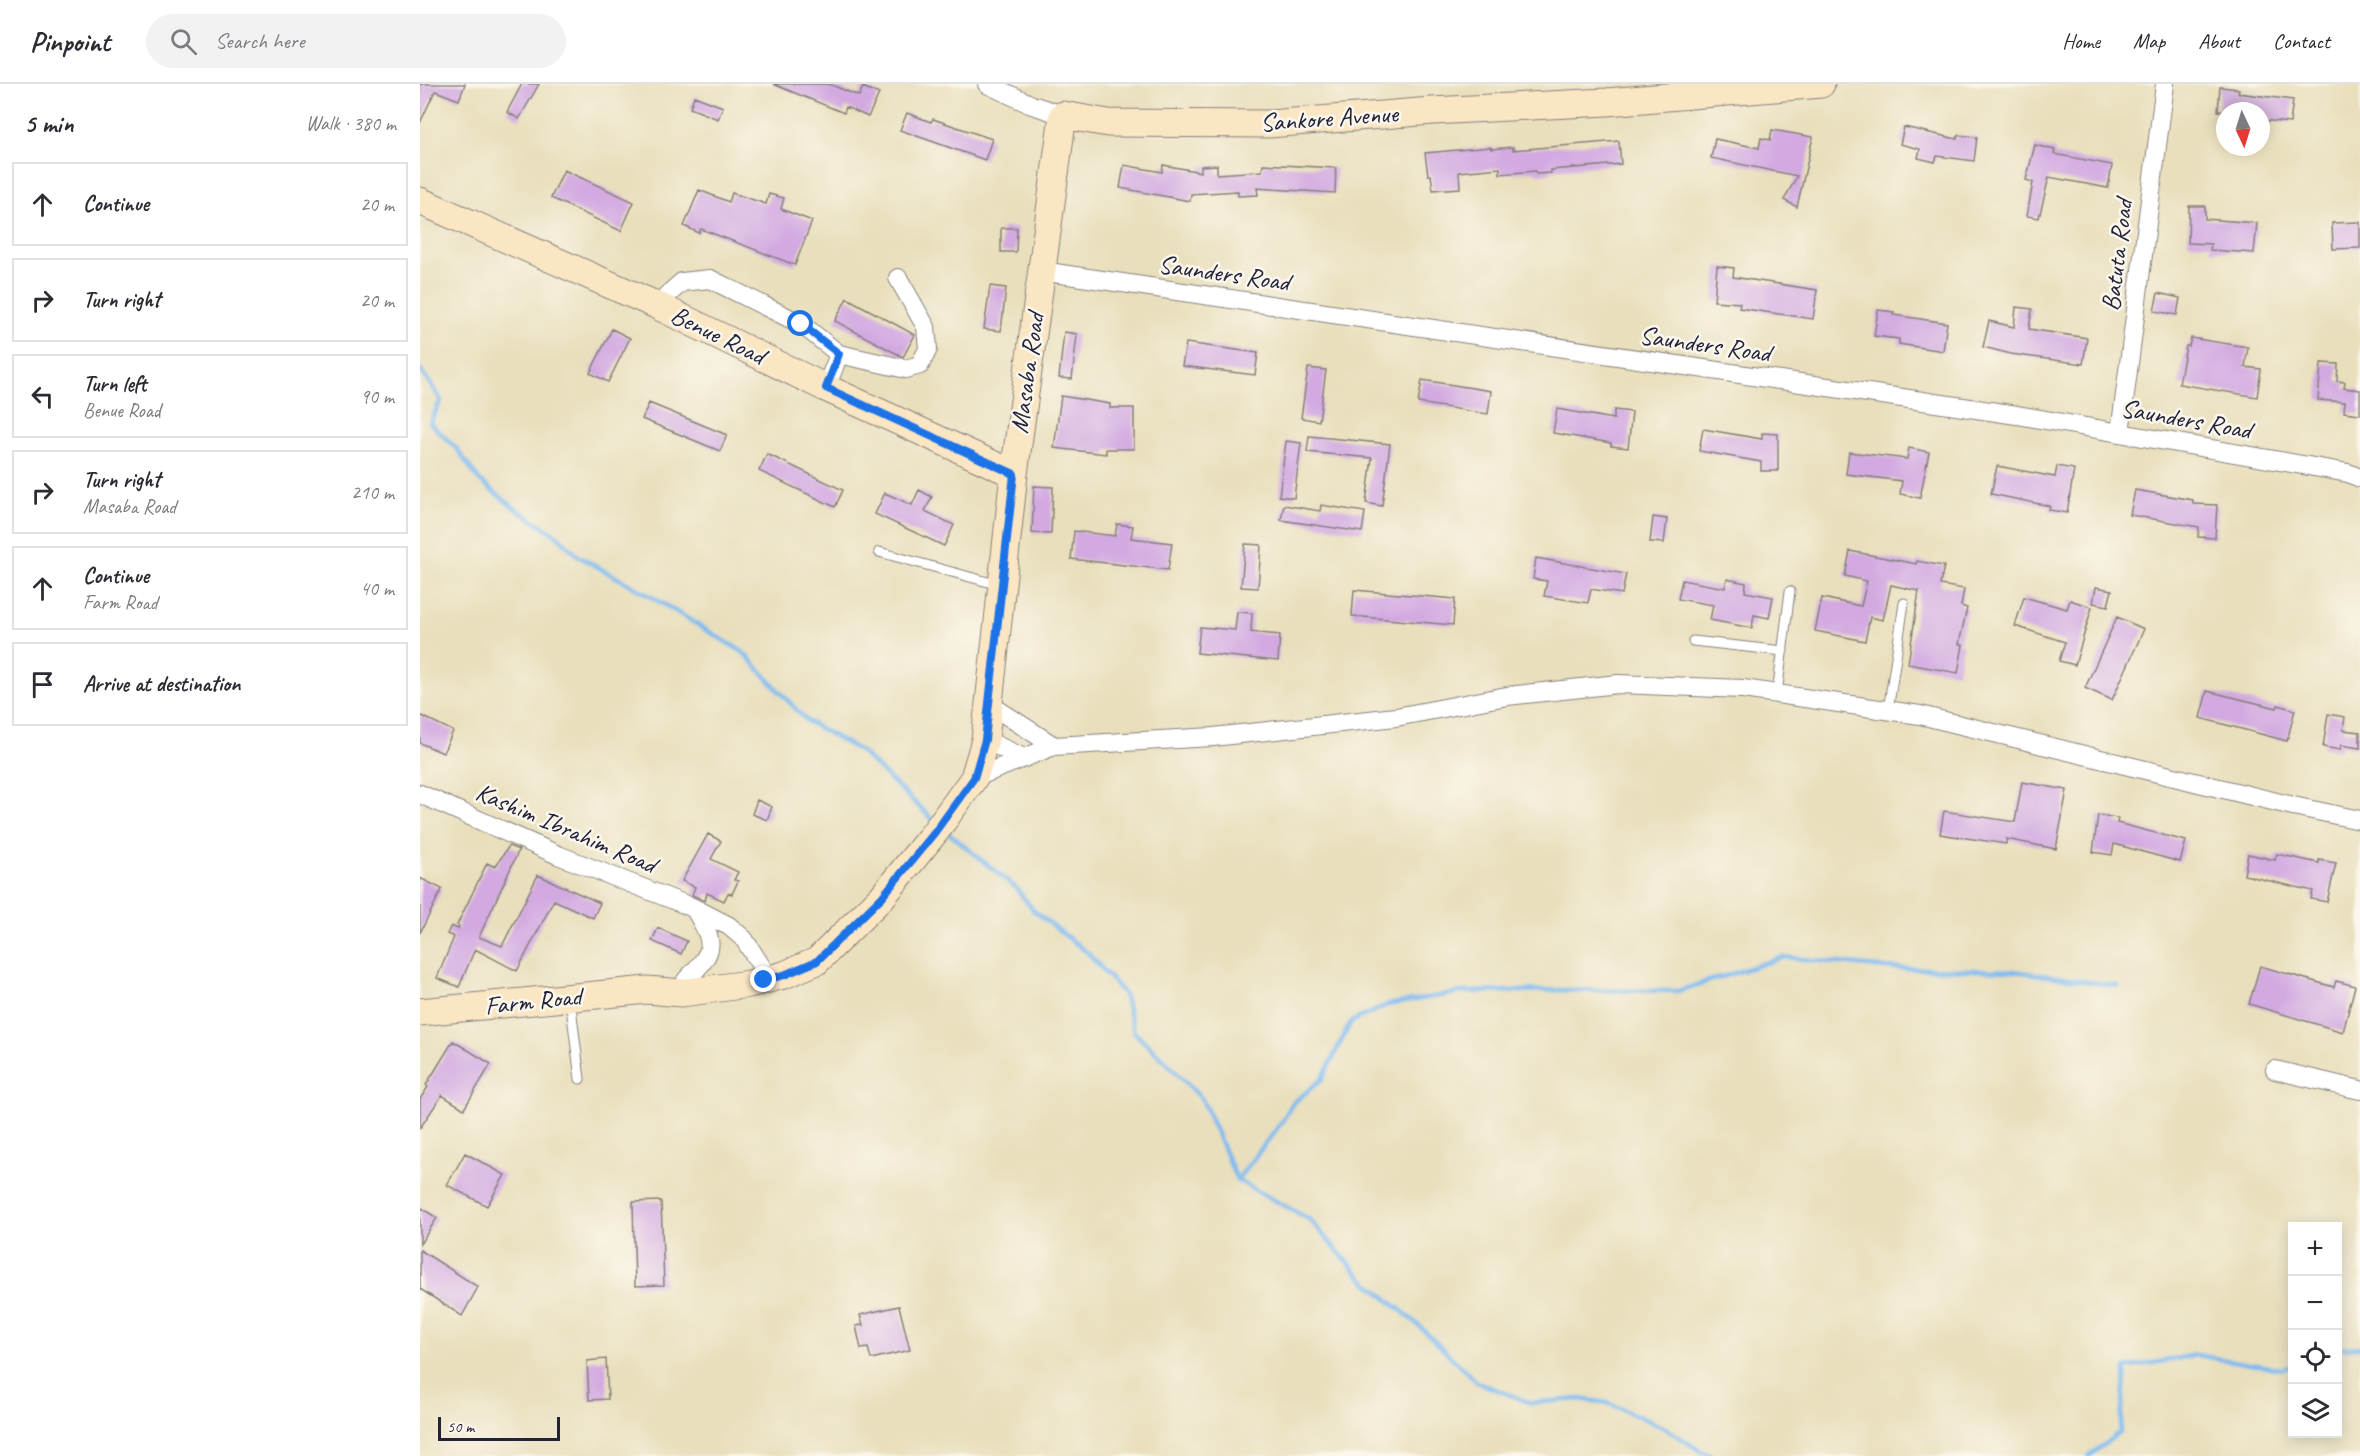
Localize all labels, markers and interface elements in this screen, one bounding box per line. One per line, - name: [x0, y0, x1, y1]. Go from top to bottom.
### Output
- search box: [146, 14, 566, 68]
- text: Pinpoint: [30, 24, 110, 59]
- icon: search: [167, 25, 200, 58]
- text: Search here: [215, 27, 305, 55]
- text: Home: [2062, 28, 2100, 54]
- text: Map: [2133, 28, 2165, 54]
- text: About: [2198, 28, 2240, 54]
- text: Contact: [2273, 28, 2330, 54]
- street label: Sankore Avenue: [1259, 97, 1401, 139]
- north arrow: [2216, 102, 2270, 156]
- text: 5 min: [24, 107, 73, 140]
- text: Walk · 380 m: [306, 111, 396, 136]
- icon: ahead: [26, 188, 59, 221]
- text: Continue: [83, 190, 149, 218]
- text: 20 m: [360, 192, 394, 217]
- street label: Batuta Road: [2094, 194, 2141, 313]
- street label: Saunders Road: [1156, 247, 1295, 299]
- icon: right: [26, 284, 59, 317]
- text: Turn right: [83, 286, 160, 314]
- text: 20 m: [360, 288, 394, 313]
- street label: Benue Road: [665, 298, 774, 374]
- street label: Masaba Road: [1002, 307, 1052, 435]
- route start: [787, 310, 813, 336]
- street label: Saunders Road: [1637, 318, 1776, 370]
- text: Turn left: [83, 370, 147, 398]
- icon: left: [26, 380, 59, 413]
- text: 90 m: [360, 384, 394, 409]
- street label: Saunders Road: [2118, 391, 2257, 447]
- text: Benue Road: [83, 398, 161, 423]
- text: Turn right: [83, 466, 160, 494]
- icon: right: [26, 476, 59, 509]
- text: 210 m: [351, 480, 394, 505]
- text: Masaba Road: [83, 494, 176, 519]
- text: Continue: [83, 562, 149, 590]
- icon: ahead: [26, 572, 59, 605]
- text: 40 m: [360, 576, 394, 601]
- text: Farm Road: [83, 590, 158, 615]
- icon: arrive: [26, 668, 59, 701]
- text: Arrive at destination: [83, 670, 240, 698]
- street label: Kashim Ibrahim Road: [471, 775, 665, 882]
- route end: [750, 966, 776, 992]
- street label: Farm Road: [483, 979, 587, 1022]
- map controls: [2288, 1222, 2342, 1438]
- button: +: [2288, 1222, 2342, 1276]
- button: −: [2288, 1276, 2342, 1330]
- button: locate: [2288, 1330, 2342, 1384]
- button: layers: [2288, 1384, 2342, 1438]
- scale bar: [438, 1414, 560, 1442]
- text: 50 m: [447, 1417, 474, 1437]

